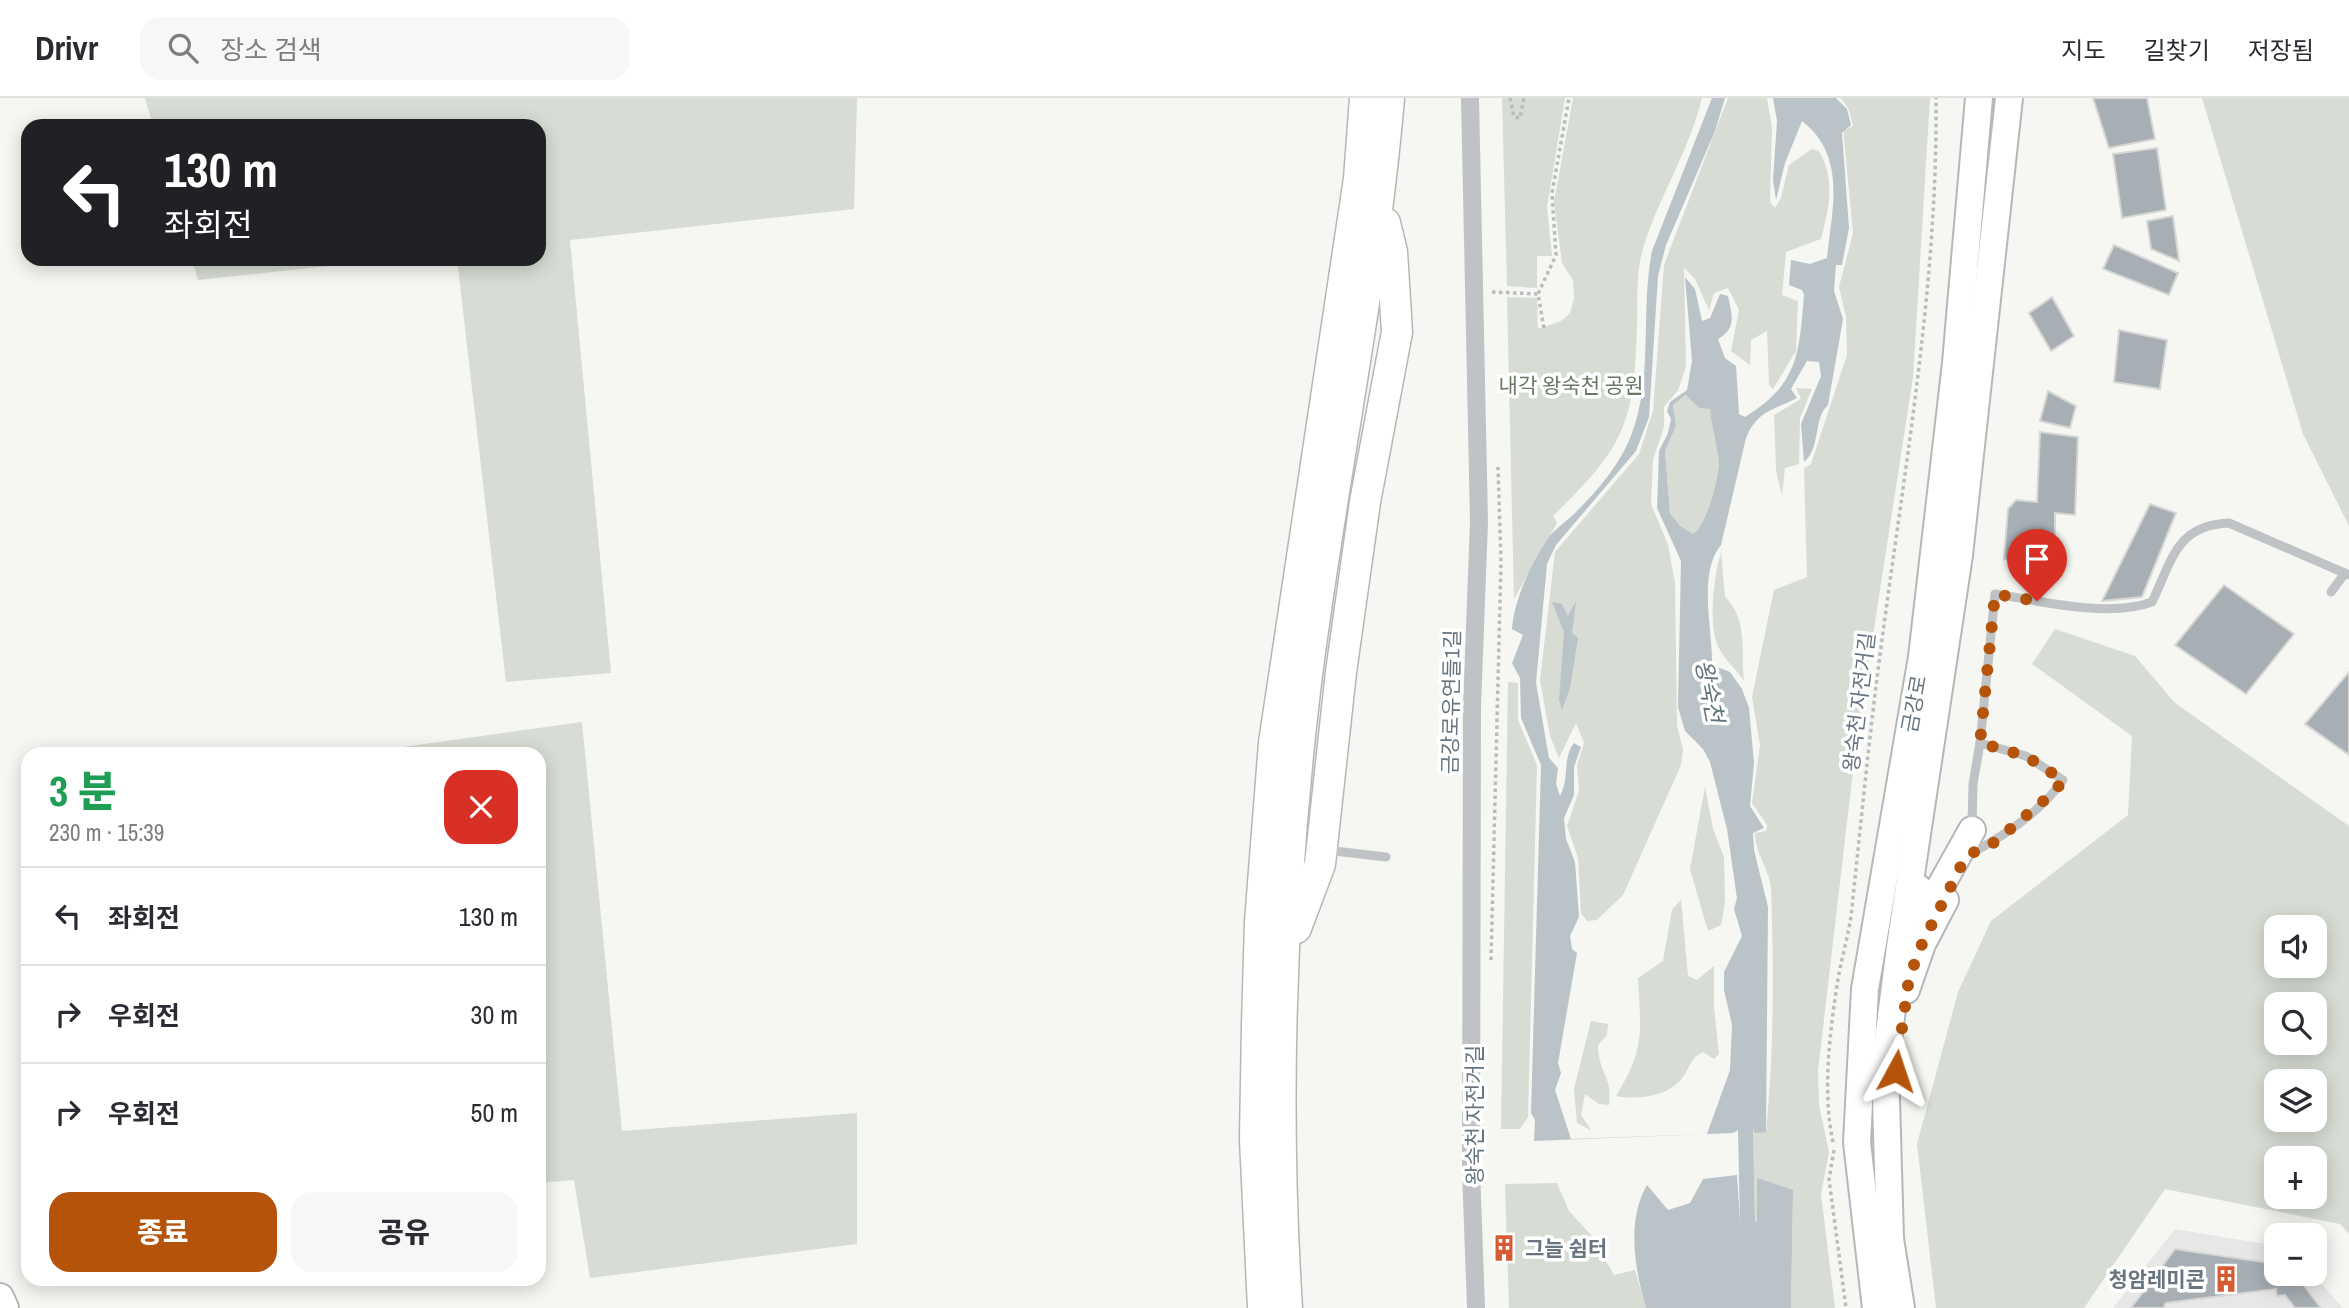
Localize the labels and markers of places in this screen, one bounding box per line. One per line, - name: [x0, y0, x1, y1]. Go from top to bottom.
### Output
- pin: [2007, 529, 2067, 601]
- building icon: 그늘 쉼터: [1489, 1233, 1519, 1263]
- place label: 그늘 쉼터: [1525, 1234, 1607, 1263]
- building icon: 청암레미콘: [2211, 1264, 2241, 1294]
- place label: 청암레미콘: [2108, 1265, 2205, 1294]

